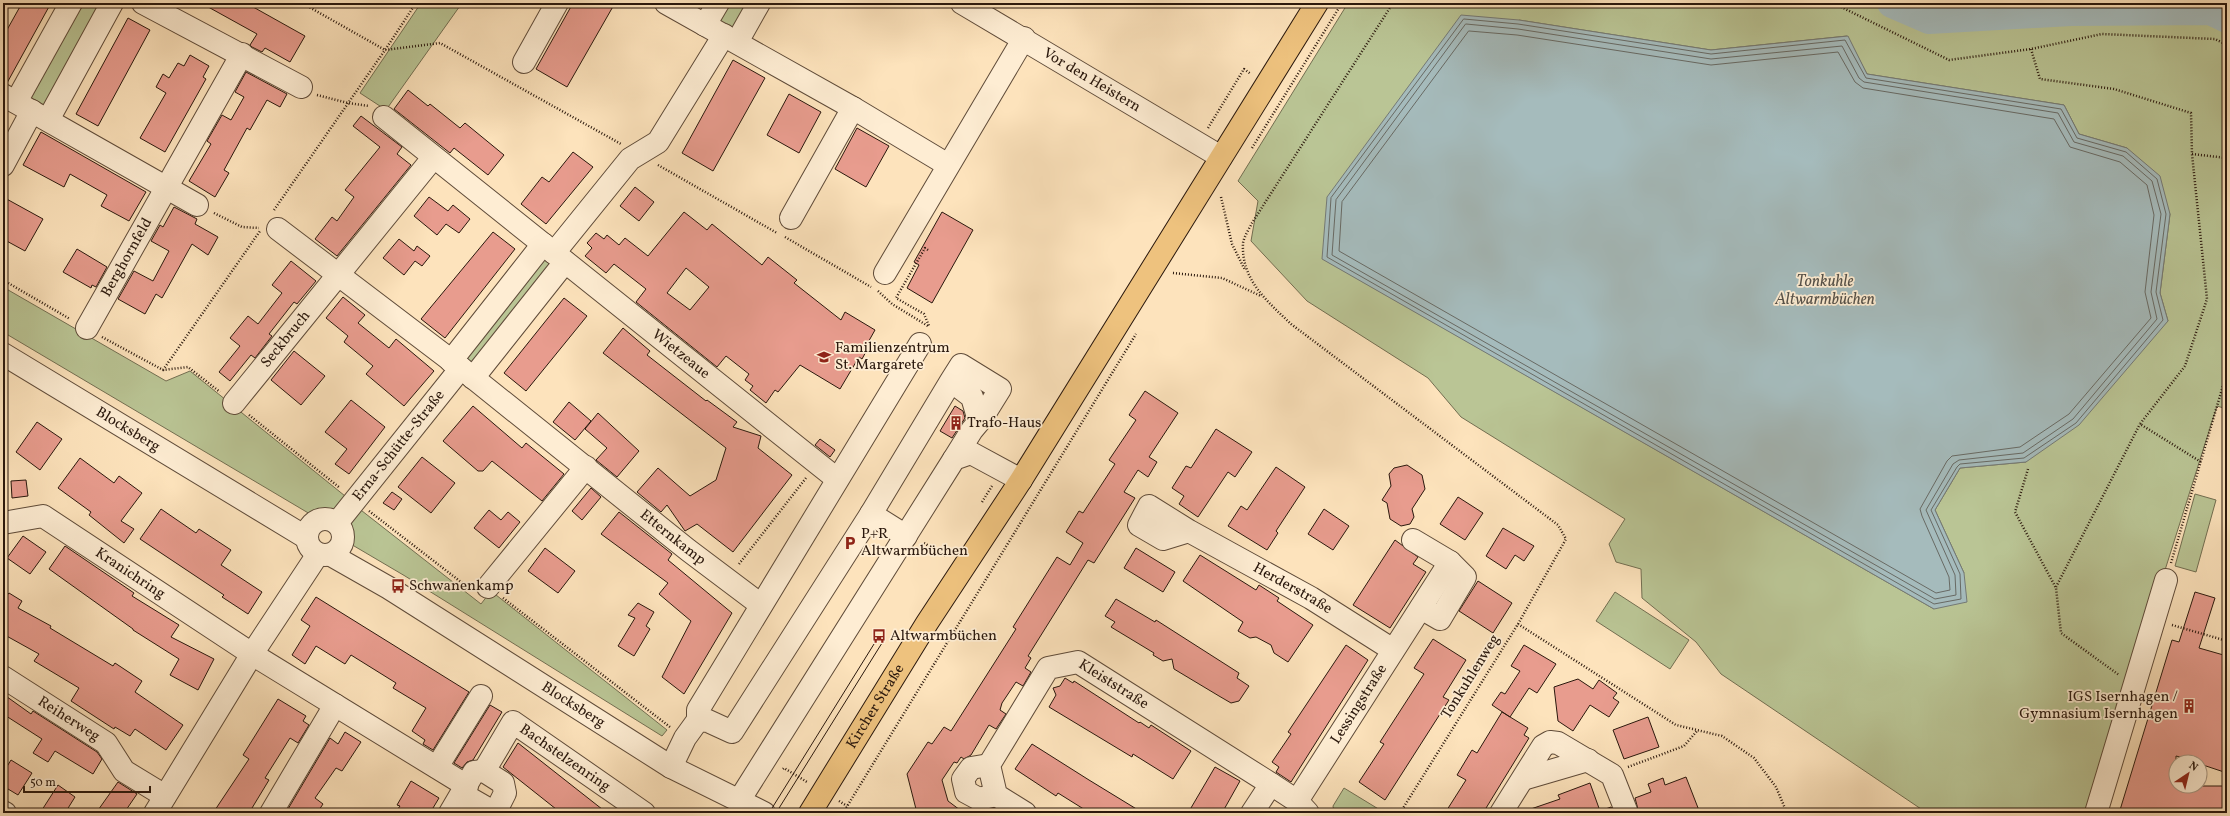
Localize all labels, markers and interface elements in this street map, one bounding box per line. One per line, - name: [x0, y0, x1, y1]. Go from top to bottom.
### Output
- street label: Vor den Heistern: [1039, 43, 1145, 117]
- street label: Berghornfeld: [96, 214, 158, 301]
- water label: Tonkuhle Altwarmbüchen: [1774, 271, 1875, 311]
- street label: Seckbruch: [256, 306, 315, 372]
- street label: Wietzeaue: [647, 324, 714, 384]
- place label: Familienzentrum St. Margarete: [835, 338, 950, 376]
- school or university icon: Familienzentrum St. Margarete: [816, 349, 832, 365]
- street label: Erna-Schütte-Straße: [348, 386, 450, 506]
- street label: Blocksberg: [92, 402, 164, 457]
- place label: Trafo-Haus: [967, 413, 1042, 434]
- building icon: Trafo-Haus: [948, 415, 964, 431]
- street label: Etternkamp: [635, 505, 710, 570]
- place label: P+R Altwarmbüchen: [861, 524, 968, 562]
- parking icon: P+R Altwarmbüchen: [842, 535, 858, 551]
- street label: Kranichring: [91, 543, 170, 605]
- street label: Herderstraße: [1249, 558, 1336, 619]
- place label: Schwanenkamp: [409, 576, 514, 597]
- bus stop icon: Schwanenkamp: [390, 578, 406, 594]
- place label: Altwarmbüchen: [890, 626, 997, 647]
- bus stop icon: Altwarmbüchen: [871, 628, 887, 644]
- street label: Tonkuhlenweg: [1437, 630, 1506, 723]
- street label: Kleiststraße: [1074, 654, 1153, 715]
- street label: Kircher Straße: [841, 660, 910, 753]
- street label: Lessingstraße: [1326, 660, 1392, 748]
- street label: Blocksberg: [537, 677, 610, 733]
- place label: IGS Isernhagen / Gymnasium Isernhagen: [2019, 687, 2179, 725]
- street label: Reiherweg: [33, 691, 104, 747]
- building icon: IGS Isernhagen / Gymnasium Isernhagen: [2181, 698, 2197, 714]
- street label: Bachstelzenring: [515, 719, 615, 797]
- north arrow: [2168, 754, 2208, 794]
- text: N: [2185, 759, 2200, 775]
- scale bar: [24, 768, 150, 794]
- text: 50 m: [30, 775, 56, 791]

